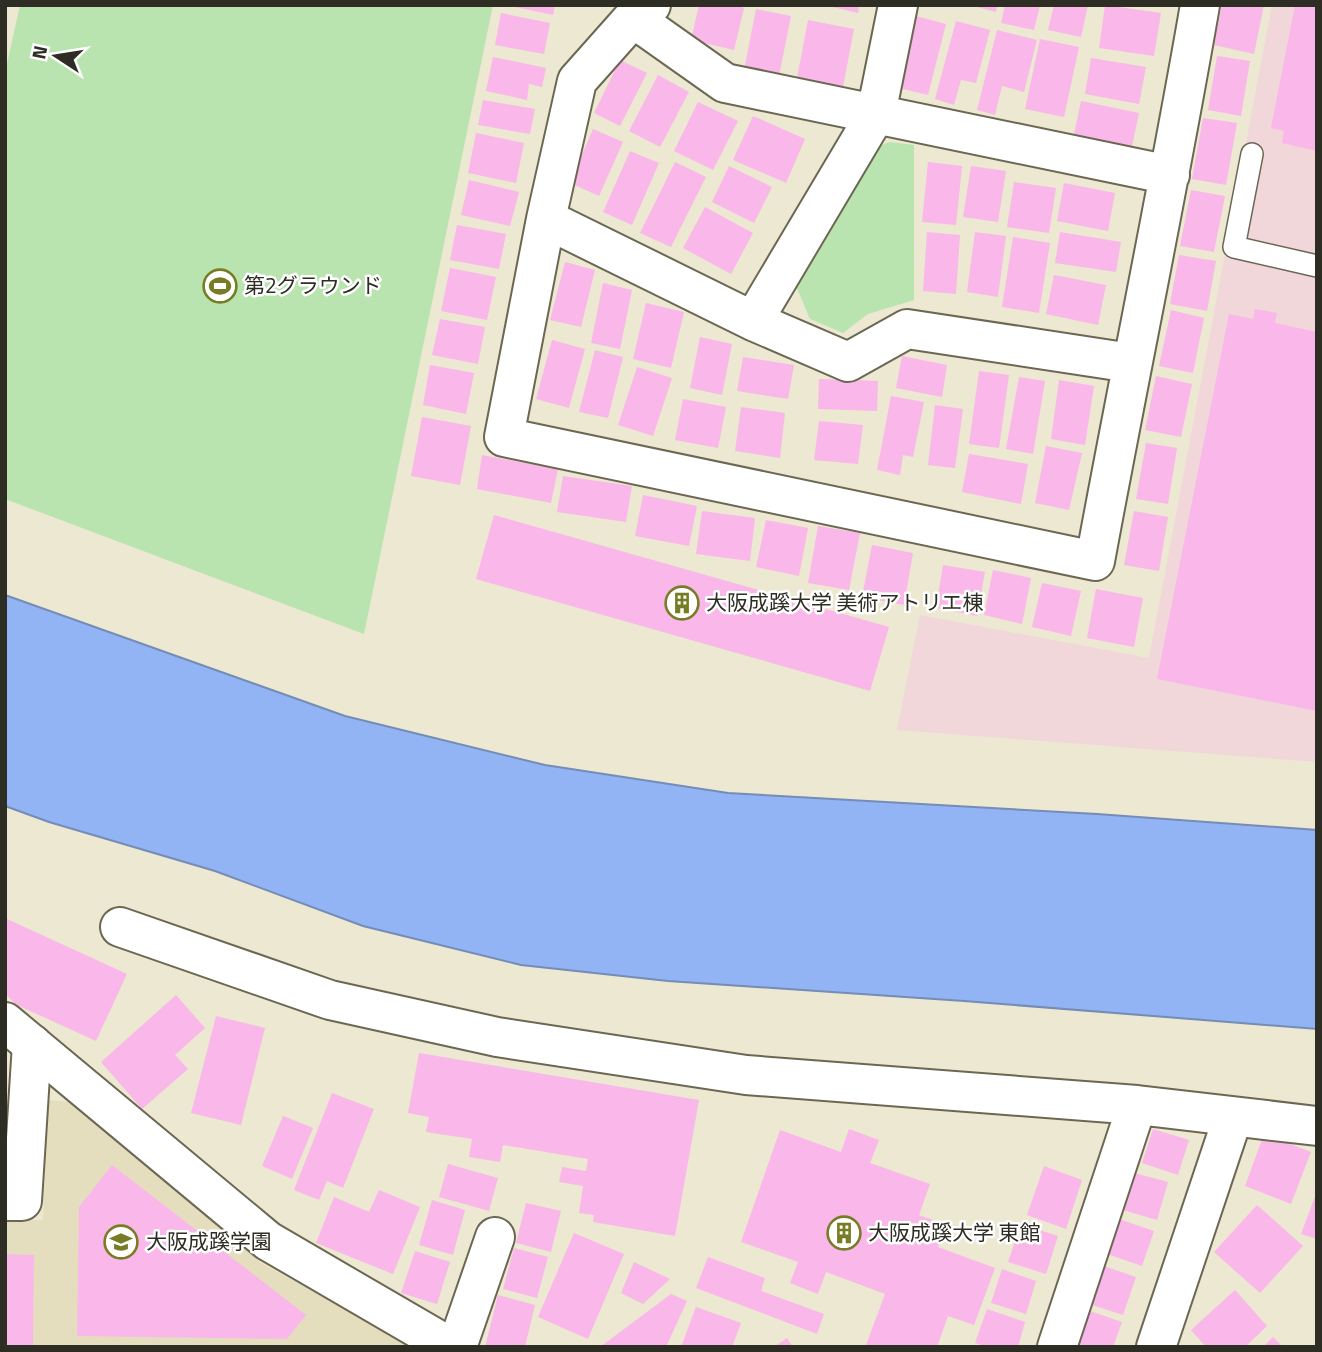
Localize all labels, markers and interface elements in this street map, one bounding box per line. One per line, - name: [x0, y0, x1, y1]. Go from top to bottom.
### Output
- north arrow: [21, 21, 91, 91]
- text: N: [23, 43, 54, 62]
- sports icon: 第2グラウンド: [201, 267, 239, 305]
- place label: 第2グラウンド: [244, 269, 382, 301]
- building icon: 大阪成蹊大学 美術アトリエ棟: [663, 584, 701, 622]
- place label: 大阪成蹊大学 美術アトリエ棟: [706, 586, 984, 618]
- building icon: 大阪成蹊大学 東館: [825, 1214, 863, 1252]
- place label: 大阪成蹊大学 東館: [868, 1216, 1041, 1248]
- school or university icon: 大阪成蹊学園: [102, 1223, 140, 1261]
- place label: 大阪成蹊学園: [146, 1225, 272, 1257]

